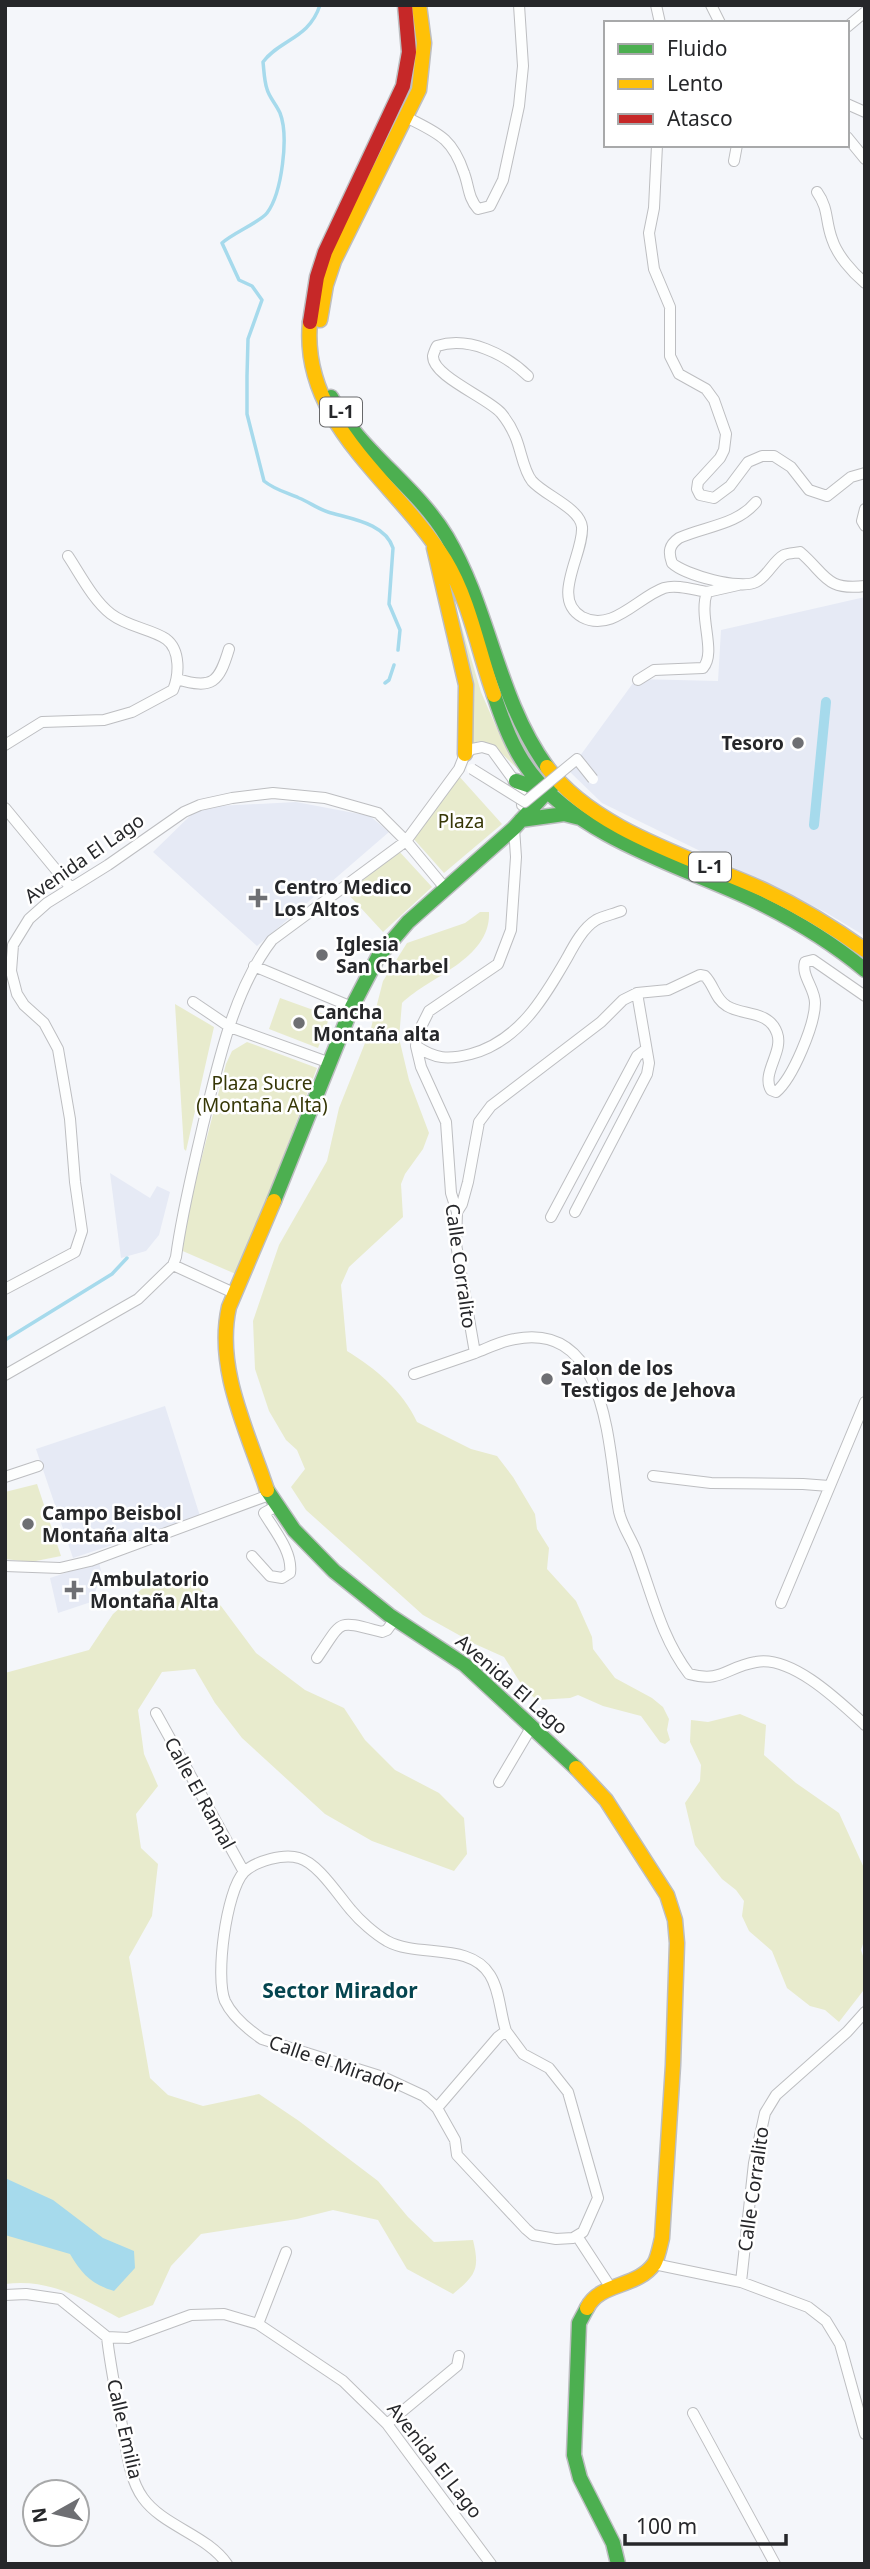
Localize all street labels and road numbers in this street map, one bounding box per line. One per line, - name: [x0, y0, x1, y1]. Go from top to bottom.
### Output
- road number: L-1: [320, 398, 362, 426]
- street label: Avenida El Lago: [19, 807, 149, 909]
- road number: L-1: [689, 852, 731, 882]
- street label: Calle Corralito: [439, 1202, 483, 1330]
- street label: Avenida El Lago: [450, 1628, 574, 1740]
- street label: Calle El Ramal: [158, 1732, 242, 1854]
- street label: Calle el Mirador: [266, 2029, 407, 2099]
- street label: Calle Corralito: [731, 2125, 775, 2253]
- street label: Calle Emilia: [101, 2376, 149, 2482]
- street label: Avenida El Lago: [381, 2397, 489, 2523]

